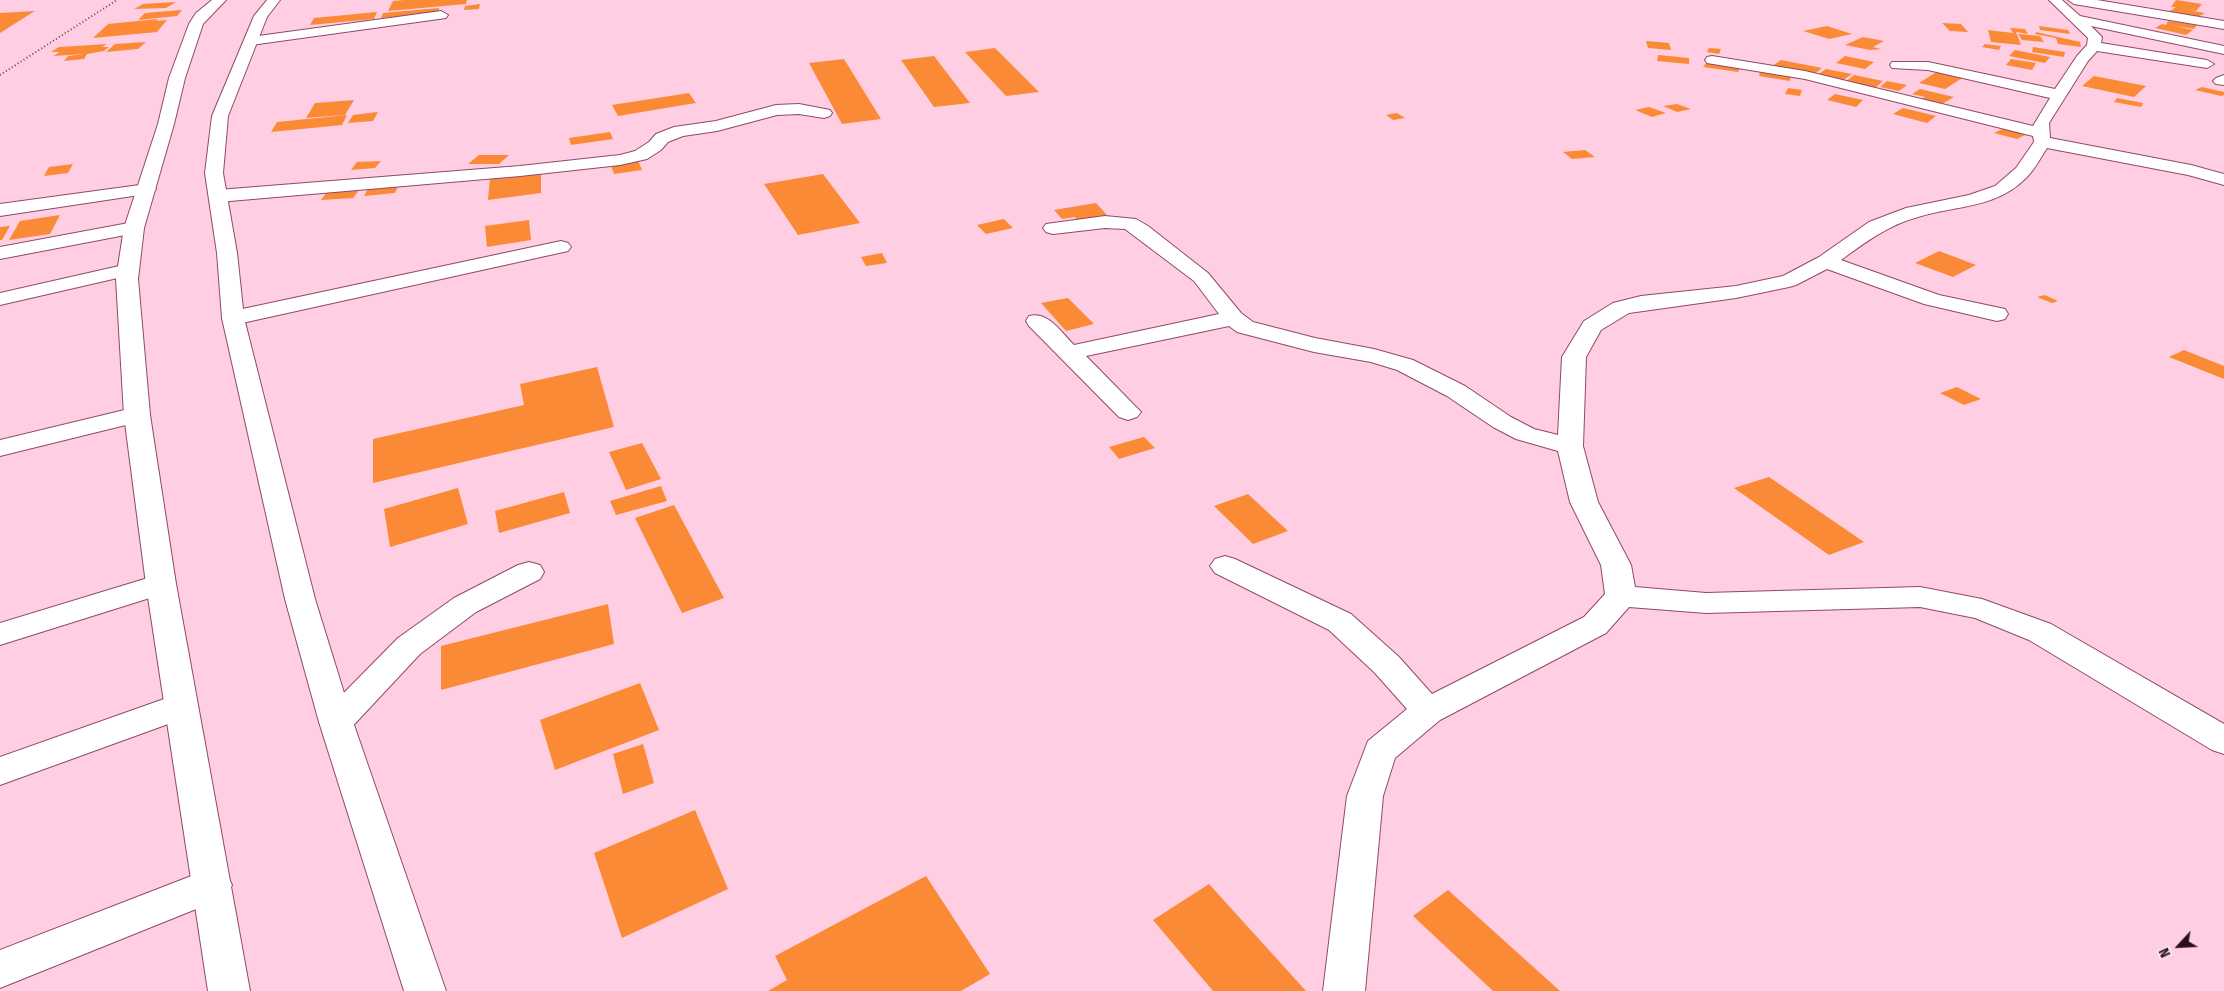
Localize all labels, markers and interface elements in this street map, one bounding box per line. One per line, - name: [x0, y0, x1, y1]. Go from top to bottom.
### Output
- north arrow: [2154, 921, 2204, 971]
- text: N: [2155, 945, 2174, 960]

